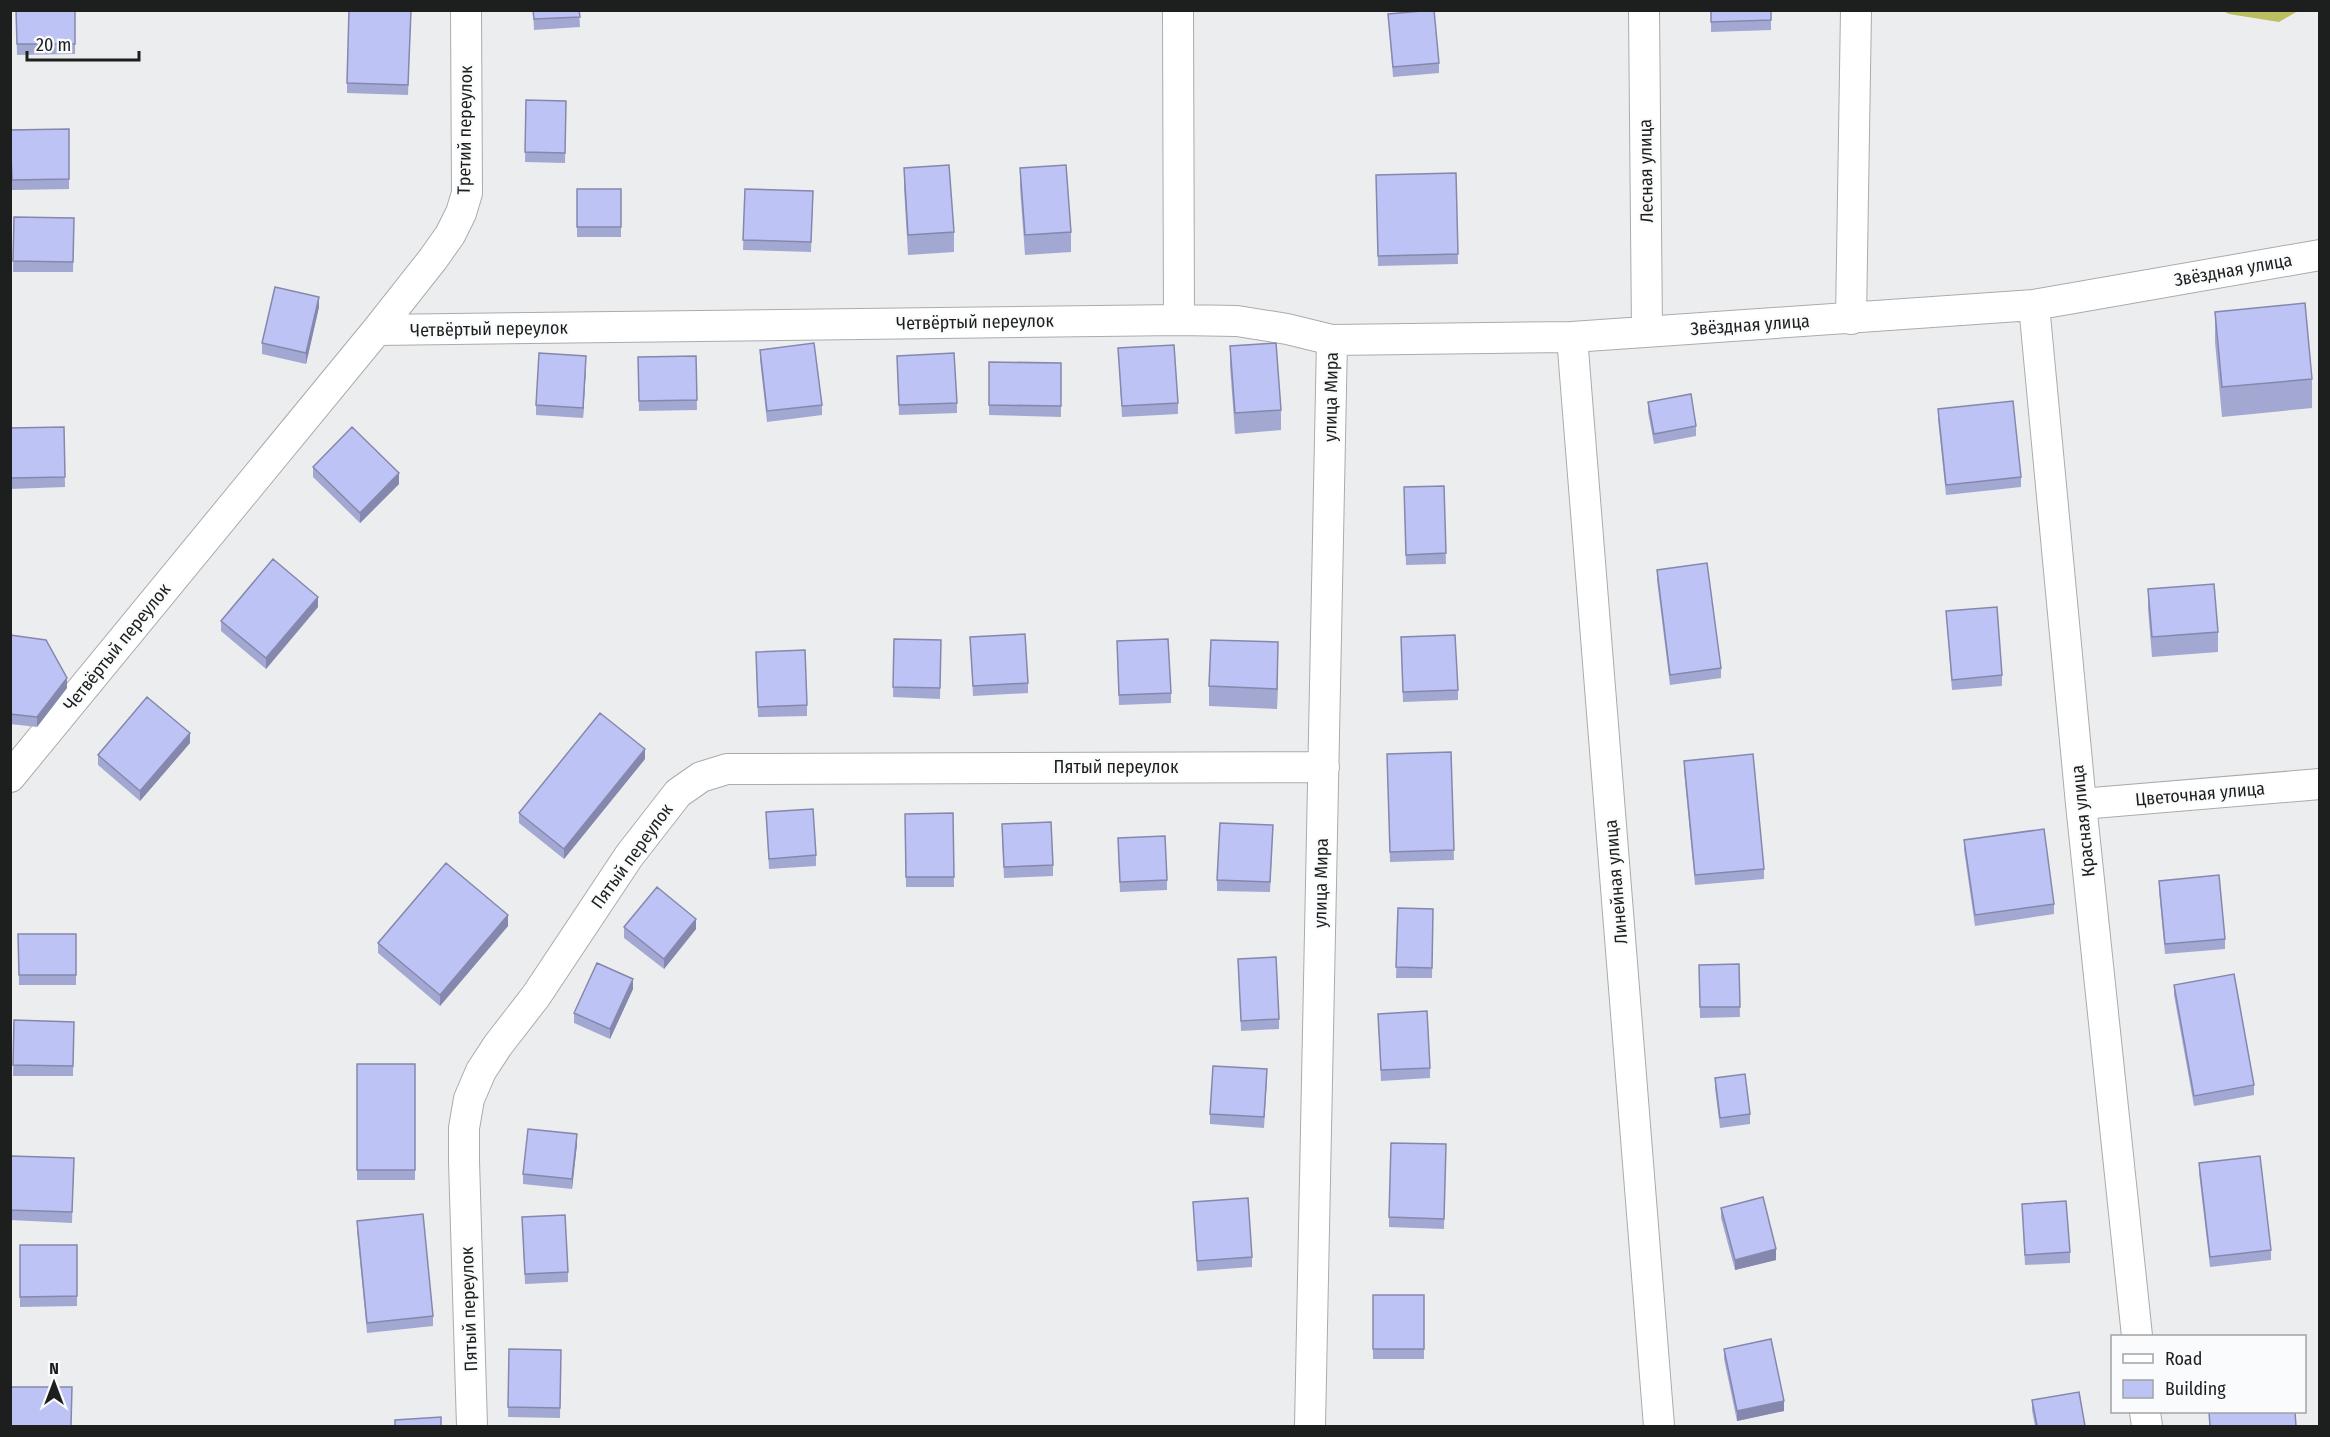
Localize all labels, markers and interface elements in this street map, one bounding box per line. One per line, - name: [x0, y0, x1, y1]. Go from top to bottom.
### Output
- scale bar: [27, 24, 140, 62]
- text: 20 m: [36, 34, 71, 56]
- street label: Третий переулок: [453, 65, 477, 195]
- street label: Лесная улица: [1634, 119, 1658, 223]
- street label: Звёздная улица: [2172, 249, 2294, 291]
- street label: Четвёртый переулок: [896, 310, 1055, 334]
- street label: Звёздная улица: [1690, 310, 1811, 340]
- street label: Четвёртый переулок: [410, 317, 569, 341]
- street label: улица Мира: [1319, 352, 1343, 442]
- street label: Четвёртый переулок: [59, 578, 176, 715]
- street label: Пятый переулок: [1054, 756, 1179, 778]
- street label: Красная улица: [2066, 764, 2100, 878]
- street label: Цветочная улица: [2134, 777, 2266, 811]
- street label: Пятый переулок: [586, 799, 678, 913]
- street label: Линейная улица: [1600, 819, 1632, 945]
- street label: улица Мира: [1309, 838, 1333, 928]
- street label: Пятый переулок: [456, 1246, 482, 1372]
- legend: [2111, 1335, 2306, 1413]
- text: Road: [2165, 1348, 2202, 1370]
- north arrow: [24, 1353, 84, 1413]
- text: N: [49, 1359, 59, 1378]
- text: Building: [2165, 1378, 2226, 1400]

